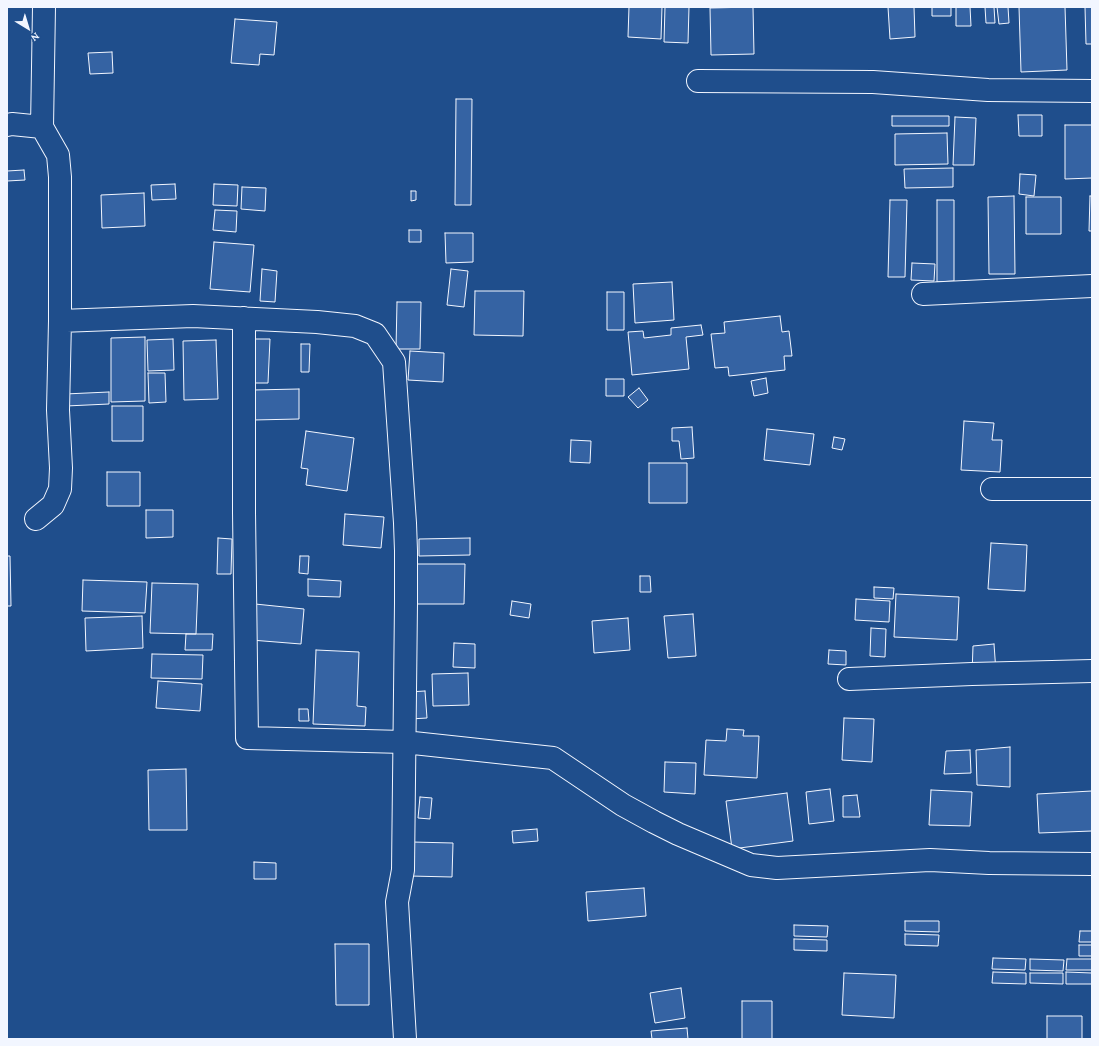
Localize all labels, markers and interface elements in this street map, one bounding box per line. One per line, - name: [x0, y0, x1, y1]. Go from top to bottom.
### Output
- north arrow: [8, 8, 48, 48]
- text: N: [29, 30, 42, 44]

